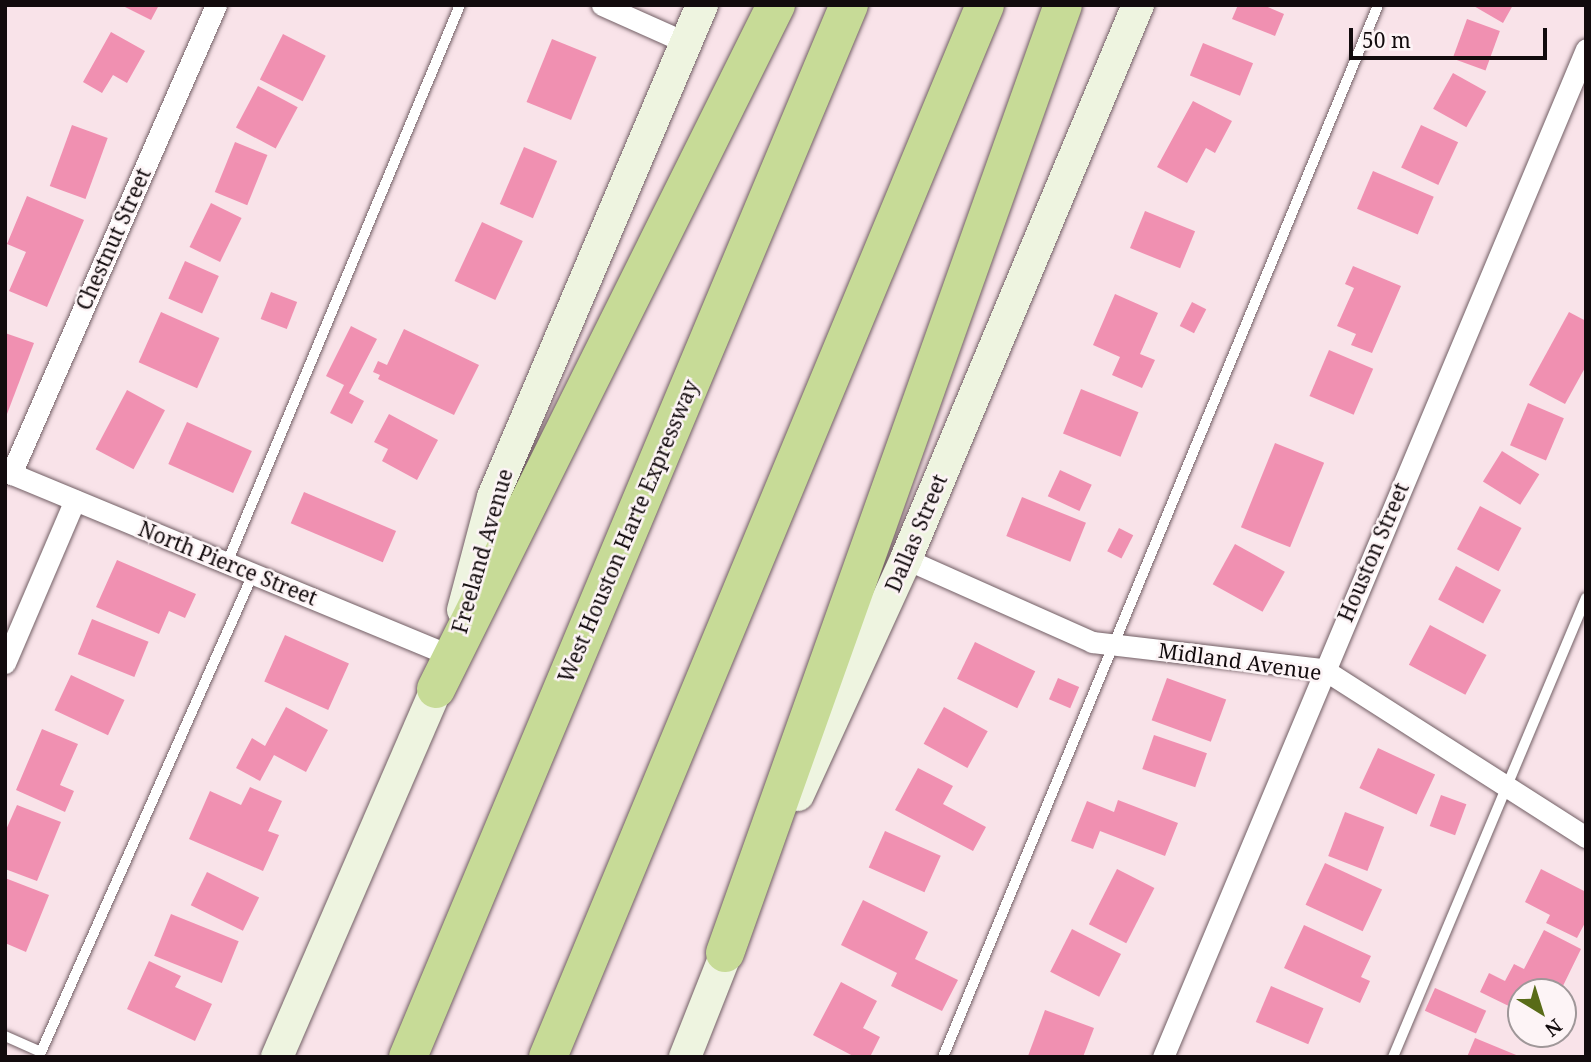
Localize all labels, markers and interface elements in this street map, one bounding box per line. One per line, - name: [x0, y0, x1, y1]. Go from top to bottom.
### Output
- scale bar: [1353, 14, 1551, 58]
- text: 50 m: [1362, 26, 1411, 54]
- street label: Chestnut Street: [70, 164, 156, 314]
- street label: West Houston Harte Expressway: [553, 376, 703, 686]
- street label: Freeland Avenue: [446, 466, 518, 636]
- street label: Dallas Street: [880, 470, 952, 596]
- street label: Houston Street: [1332, 479, 1414, 625]
- street label: North Pierce Street: [135, 516, 321, 610]
- street label: Midland Avenue: [1157, 637, 1323, 685]
- north arrow: [1507, 978, 1577, 1048]
- text: N: [1540, 1013, 1568, 1043]

